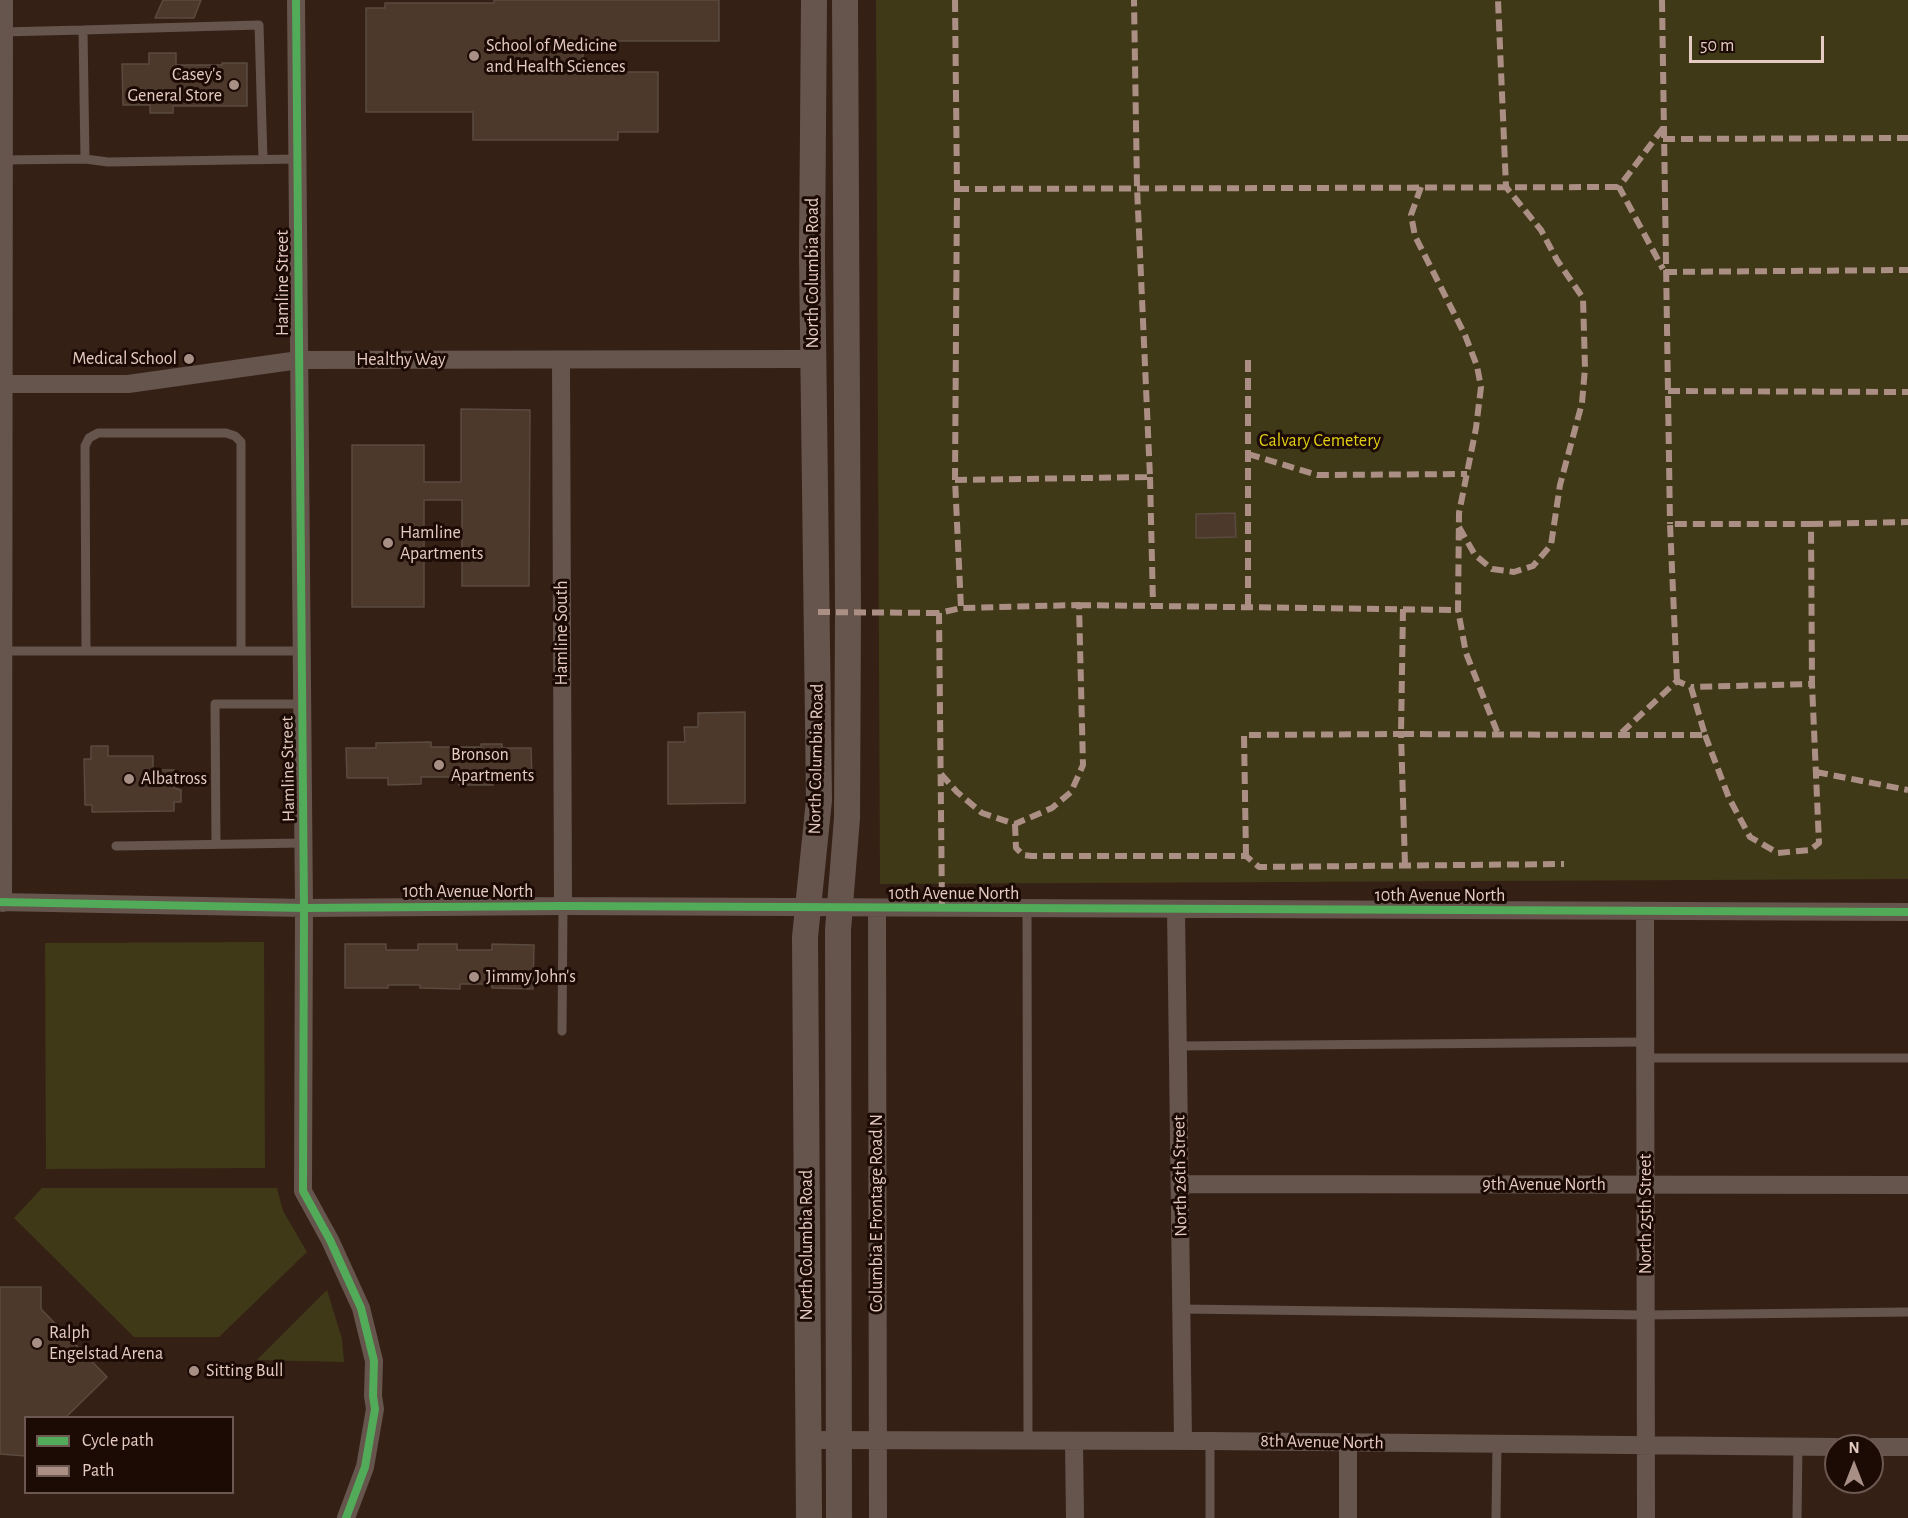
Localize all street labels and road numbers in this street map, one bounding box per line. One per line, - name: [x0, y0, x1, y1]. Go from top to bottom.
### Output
- street label: North Columbia Road: [802, 198, 824, 348]
- street label: Hamline Street: [272, 230, 294, 336]
- street label: Healthy Way: [356, 349, 446, 371]
- street label: Hamline South: [551, 580, 573, 686]
- street label: North Columbia Road: [804, 683, 828, 835]
- street label: Hamline Street: [276, 716, 300, 822]
- street label: 10th Avenue North: [403, 881, 533, 903]
- street label: 10th Avenue North: [889, 883, 1019, 905]
- street label: 10th Avenue North: [1375, 885, 1505, 907]
- street label: Columbia E Frontage Road N: [866, 1114, 888, 1312]
- street label: North 26th Street: [1168, 1115, 1192, 1237]
- street label: North 25th Street: [1635, 1154, 1657, 1274]
- street label: North Columbia Road: [796, 1170, 818, 1320]
- street label: 9th Avenue North: [1482, 1174, 1606, 1196]
- street label: 8th Avenue North: [1260, 1430, 1384, 1454]

